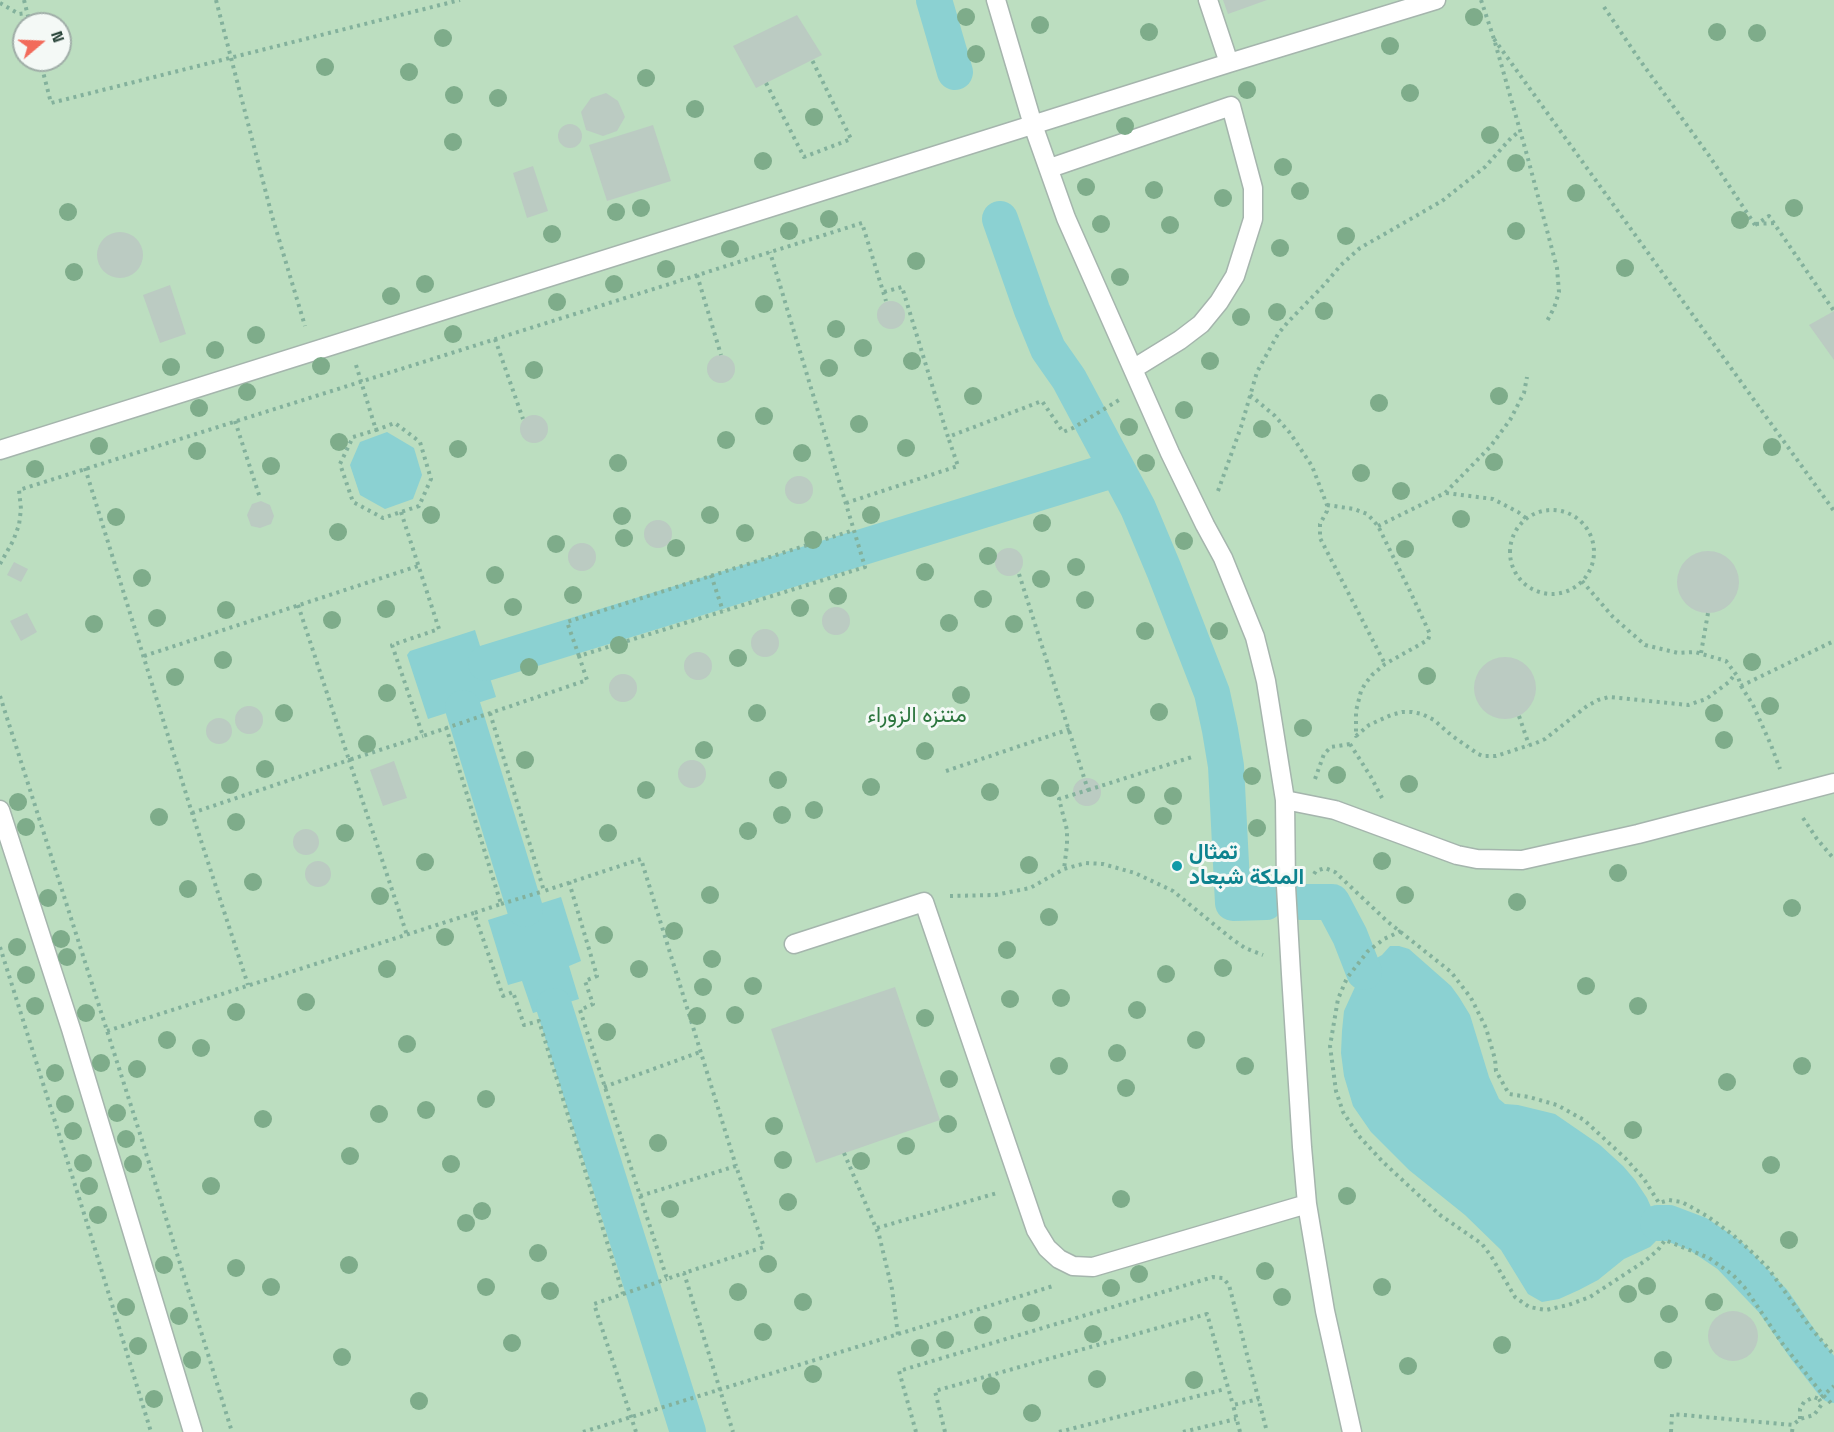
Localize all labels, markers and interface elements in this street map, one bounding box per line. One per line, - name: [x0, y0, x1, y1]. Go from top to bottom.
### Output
- north arrow: [12, 12, 72, 72]
- text: N: [46, 28, 69, 45]
- park label: متنزه الزوراء: [867, 703, 967, 729]
- place label: تمثال الملكة شبعاد: [1189, 840, 1304, 891]
- marker: تمثال الملكة شبعاد: [1170, 859, 1184, 873]

